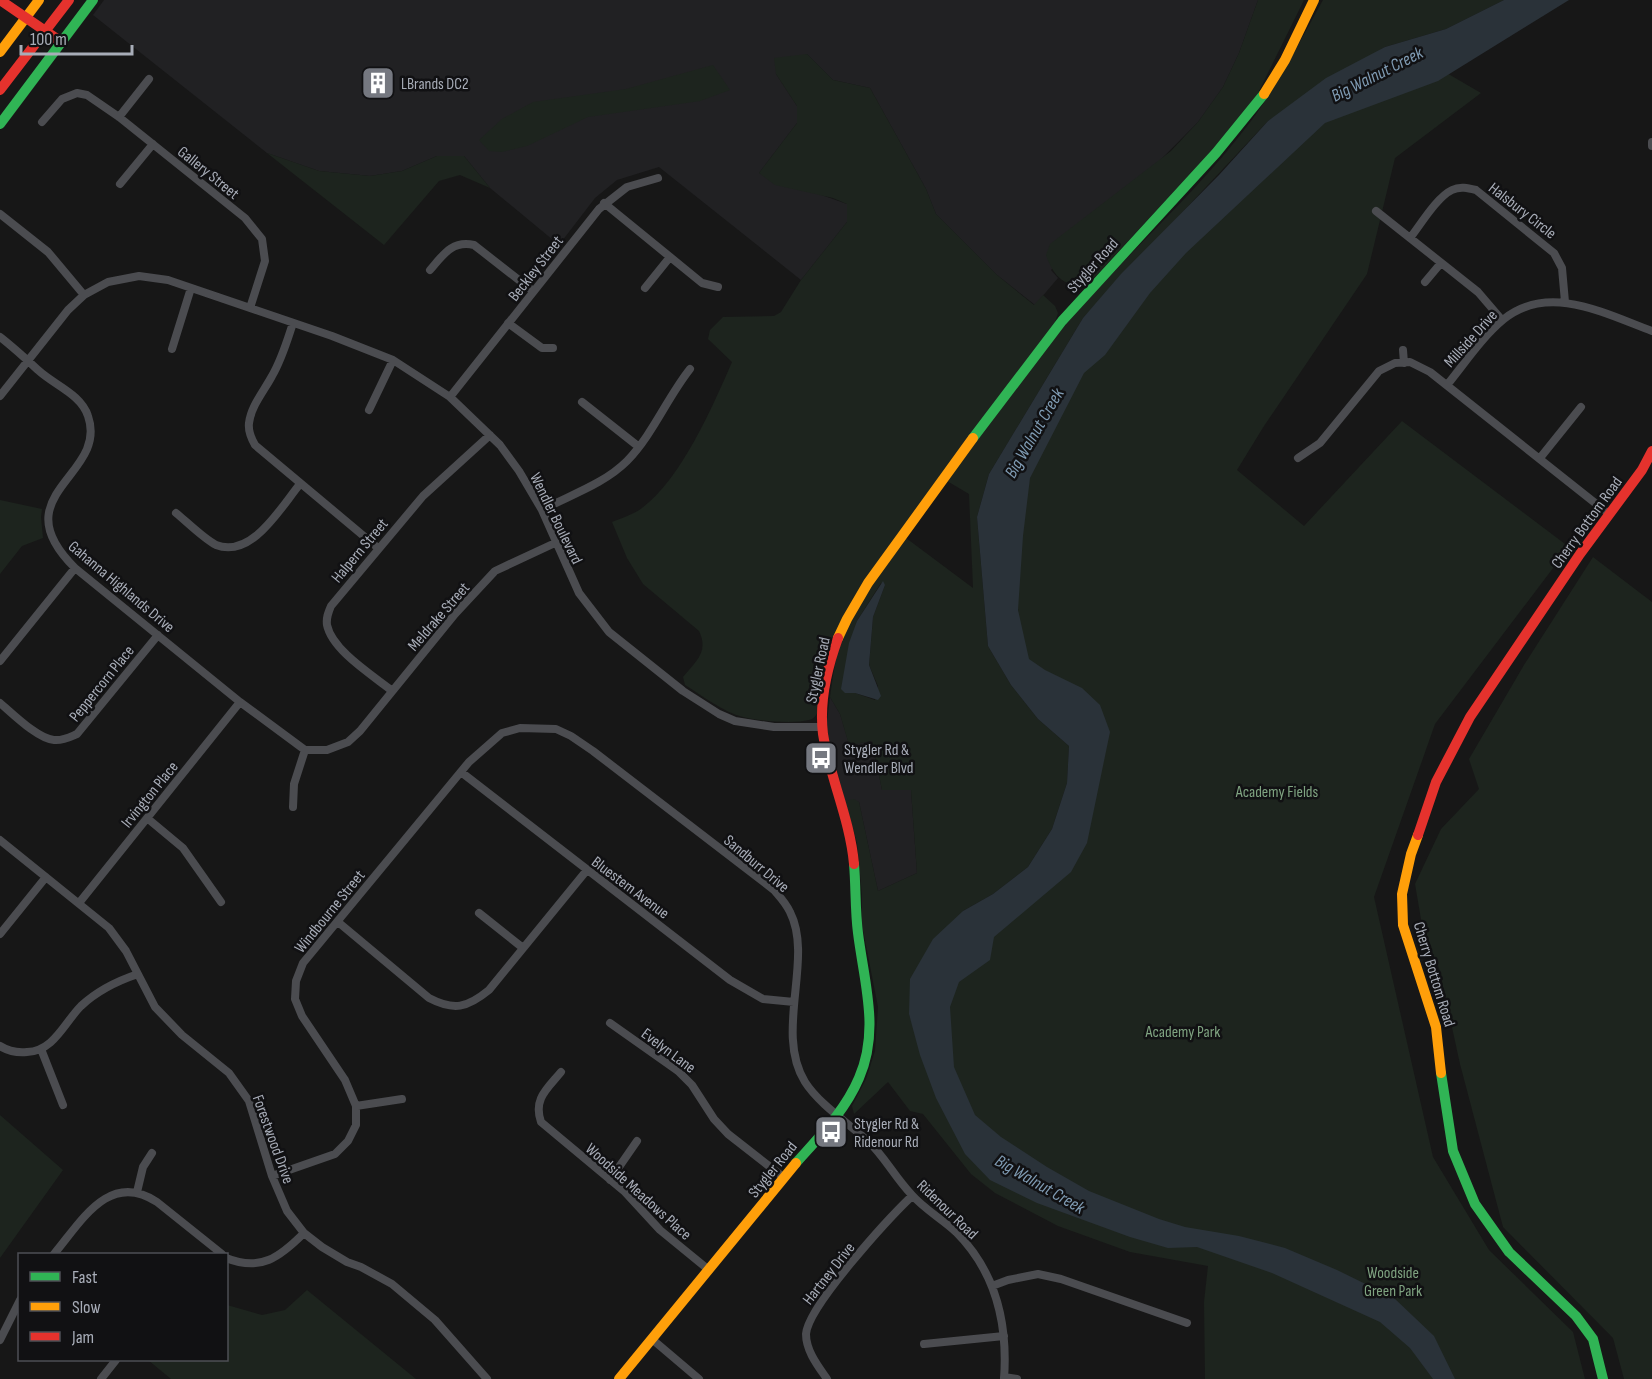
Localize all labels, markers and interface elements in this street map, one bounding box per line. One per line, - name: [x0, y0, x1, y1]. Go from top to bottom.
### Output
- scale bar: [21, 18, 132, 56]
- text: 100 m: [30, 29, 67, 50]
- water label: Big Walnut Creek: [1328, 42, 1428, 107]
- building icon: LBrands DC2: [360, 65, 396, 101]
- place label: LBrands DC2: [401, 75, 469, 94]
- street label: Gallery Street: [173, 143, 243, 204]
- street label: Halsbury Circle: [1484, 179, 1560, 243]
- street label: Beckley Street: [505, 232, 568, 305]
- street label: Stygler Road: [1064, 235, 1123, 297]
- street label: Millside Drive: [1440, 306, 1502, 372]
- water label: Big Walnut Creek: [1000, 384, 1069, 482]
- street label: Wendler Boulevard: [525, 470, 586, 568]
- street label: Cherry Bottom Road: [1548, 473, 1627, 572]
- street label: Halpern Street: [328, 515, 393, 587]
- street label: Gahanna Highlands Drive: [64, 537, 178, 637]
- street label: Meldrake Street: [404, 579, 474, 655]
- street label: Stygler Road: [802, 636, 835, 705]
- street label: Peppercorn Place: [66, 642, 139, 726]
- bus stop icon: Stygler Rd & Wendler Blvd: [803, 740, 839, 776]
- place label: Stygler Rd & Wendler Blvd: [844, 741, 913, 778]
- street label: Irvington Place: [118, 758, 183, 832]
- park label: Academy Fields: [1235, 783, 1319, 802]
- street label: Sandburr Drive: [719, 831, 793, 897]
- street label: Bluestem Avenue: [588, 853, 673, 923]
- street label: Windbourne Street: [291, 867, 369, 957]
- street label: Cherry Bottom Road: [1409, 920, 1459, 1029]
- park label: Academy Park: [1145, 1023, 1220, 1042]
- street label: Evelyn Lane: [637, 1025, 699, 1078]
- street label: Forestwood Drive: [248, 1092, 297, 1187]
- bus stop icon: Stygler Rd & Ridenour Rd: [813, 1114, 849, 1150]
- place label: Stygler Rd & Ridenour Rd: [854, 1115, 919, 1152]
- street label: Stygler Road: [745, 1138, 802, 1202]
- street label: Woodside Meadows Place: [581, 1140, 695, 1245]
- water label: Big Walnut Creek: [991, 1150, 1089, 1219]
- street label: Ridenour Road: [913, 1176, 981, 1244]
- street label: Hartney Drive: [799, 1239, 859, 1309]
- legend: [18, 1253, 228, 1361]
- park label: Woodside Green Park: [1364, 1264, 1422, 1301]
- text: Fast: [72, 1267, 98, 1288]
- text: Slow: [72, 1297, 101, 1318]
- text: Jam: [71, 1327, 94, 1348]

